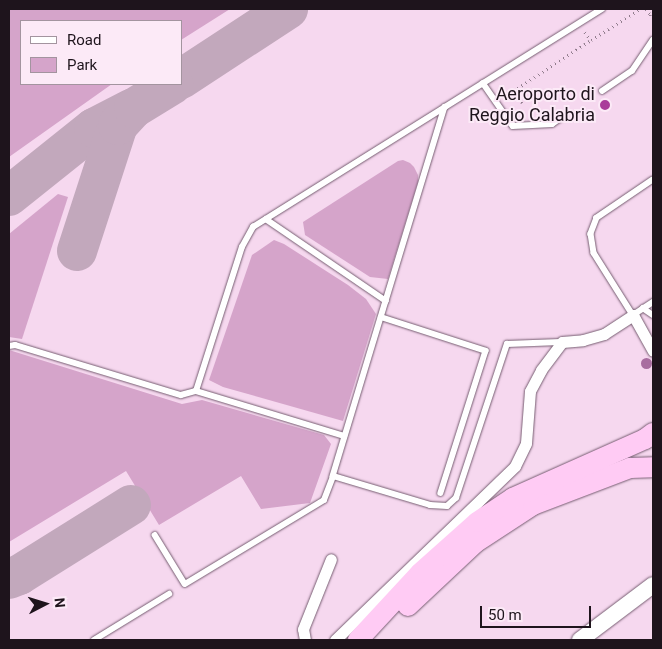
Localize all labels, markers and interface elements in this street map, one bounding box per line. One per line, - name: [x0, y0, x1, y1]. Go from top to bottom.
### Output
- legend: [20, 20, 182, 85]
- text: Road: [67, 31, 101, 49]
- text: Park: [67, 56, 97, 74]
- place label: Aeroporto di Reggio Calabria: [469, 84, 595, 126]
- marker: Aeroporto di Reggio Calabria: [599, 99, 611, 111]
- north arrow: [20, 579, 70, 629]
- scale bar: [482, 596, 593, 628]
- text: N: [52, 597, 68, 608]
- text: 50 m: [488, 606, 522, 624]

